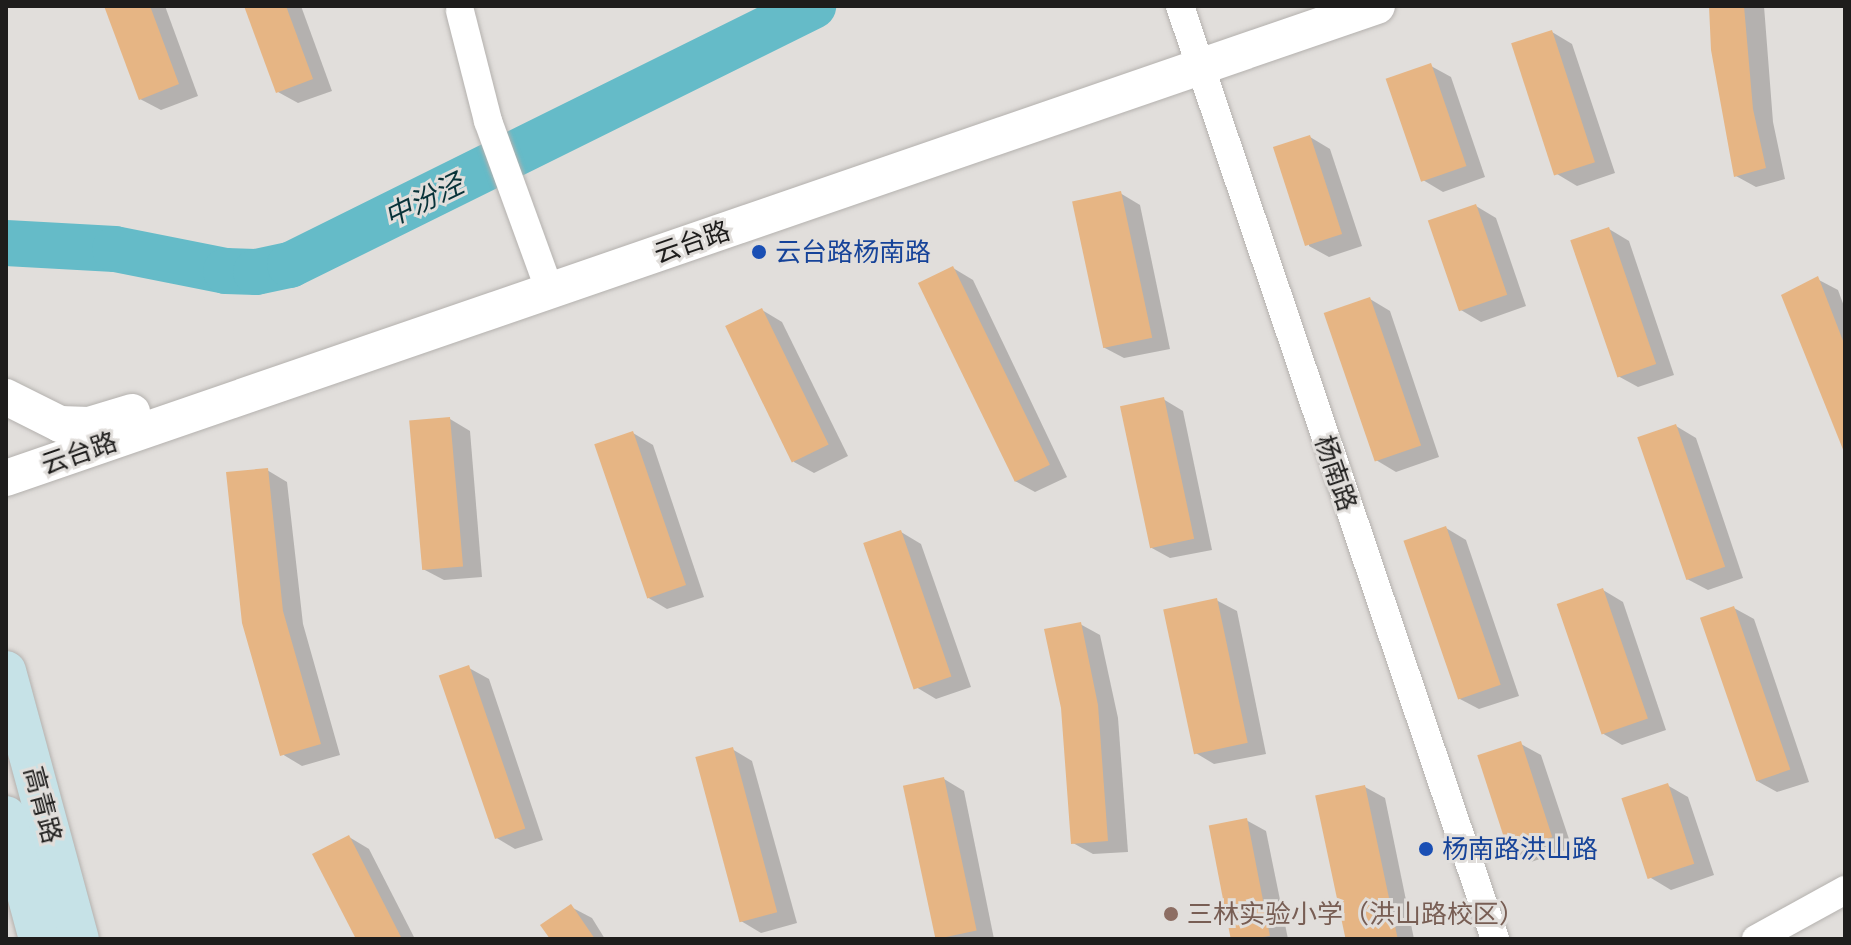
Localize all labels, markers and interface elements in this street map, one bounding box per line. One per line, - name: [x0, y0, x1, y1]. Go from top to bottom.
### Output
- water label: 中汾泾: [378, 165, 468, 233]
- street label: 云台路: [650, 215, 734, 269]
- place label: 云台路杨南路: [775, 236, 931, 268]
- marker: 云台路杨南路: [750, 243, 768, 261]
- street label: 云台路: [37, 426, 121, 480]
- street label: 杨南路: [1309, 431, 1363, 515]
- street label: 高青路: [18, 763, 68, 847]
- place label: 杨南路洪山路: [1442, 833, 1598, 865]
- marker: 杨南路洪山路: [1417, 840, 1435, 858]
- place label: 三林实验小学（洪山路校区）: [1187, 898, 1525, 930]
- marker: 三林实验小学（洪山路校区）: [1162, 905, 1180, 923]

